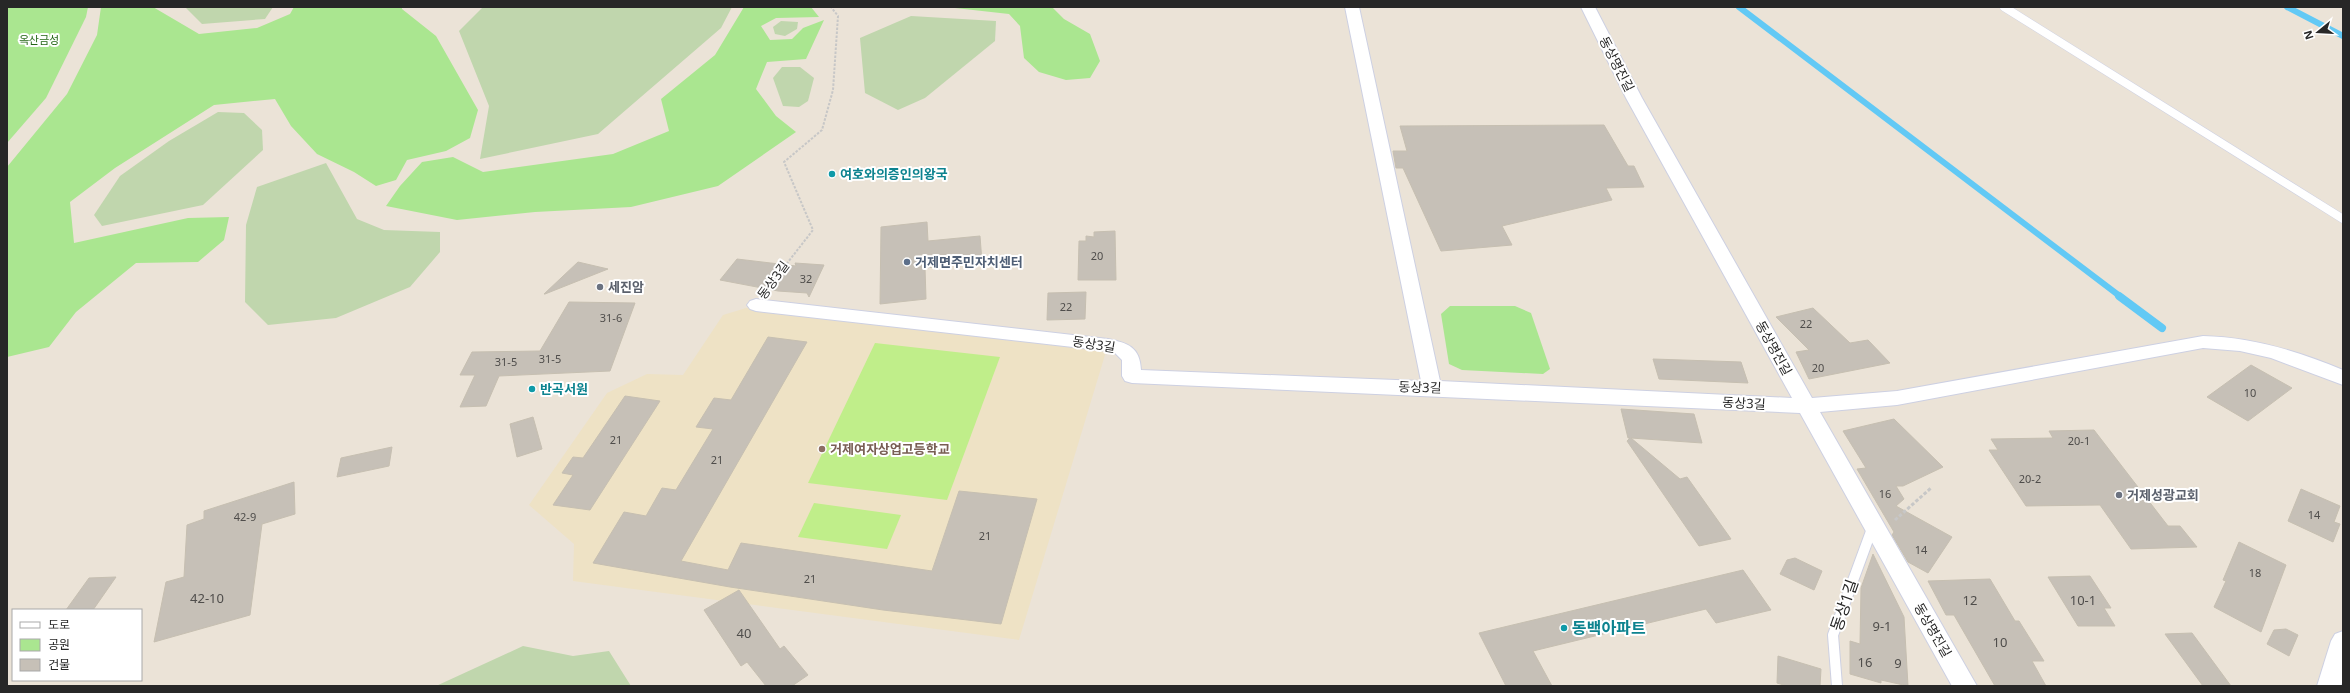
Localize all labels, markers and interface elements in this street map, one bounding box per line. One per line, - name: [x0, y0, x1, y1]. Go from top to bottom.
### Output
- north arrow: [2298, 12, 2338, 52]
- text: N: [2299, 29, 2317, 42]
- park label: 옥산금성: [19, 32, 59, 47]
- street label: 동상명진길: [1595, 33, 1639, 95]
- place label: 여호와의증인의왕국: [840, 165, 948, 183]
- marker: 여호와의증인의왕국: [827, 169, 837, 179]
- house number: 20: [1091, 248, 1103, 263]
- place label: 거제면주민자치센터: [915, 253, 1023, 271]
- street label: 동상3길: [753, 257, 793, 303]
- marker: 거제면주민자치센터: [902, 257, 912, 267]
- house number: 32: [800, 271, 812, 286]
- place label: 세진암: [608, 278, 644, 296]
- marker: 세진암: [595, 282, 605, 292]
- house number: 22: [1060, 299, 1072, 314]
- house number: 31-6: [600, 310, 622, 325]
- house number: 22: [1800, 316, 1812, 331]
- street label: 동상명진길: [1752, 317, 1796, 379]
- street label: 동상3길: [1071, 332, 1117, 356]
- house number: 31-5: [539, 351, 561, 366]
- house number: 31-5: [495, 354, 517, 369]
- house number: 20: [1812, 360, 1824, 375]
- street label: 동상3길: [1398, 377, 1442, 397]
- place label: 반곡서원: [540, 380, 588, 398]
- marker: 반곡서원: [527, 384, 537, 394]
- house number: 10: [2244, 385, 2256, 400]
- street label: 동상3길: [1722, 393, 1766, 413]
- house number: 21: [610, 432, 622, 447]
- house number: 20-1: [2068, 433, 2090, 448]
- place label: 거제여자상업고등학교: [830, 440, 950, 458]
- marker: 거제여자상업고등학교: [817, 444, 827, 454]
- house number: 21: [711, 452, 723, 467]
- house number: 20-2: [2019, 471, 2041, 486]
- house number: 16: [1879, 486, 1891, 501]
- place label: 거제성광교회: [2127, 486, 2199, 504]
- marker: 거제성광교회: [2114, 490, 2124, 500]
- house number: 14: [2308, 507, 2321, 522]
- house number: 42-9: [234, 509, 256, 524]
- house number: 21: [979, 528, 991, 543]
- house number: 14: [1915, 542, 1928, 557]
- house number: 18: [2249, 565, 2261, 580]
- house number: 21: [804, 571, 816, 586]
- street label: 동상1길: [1825, 576, 1863, 634]
- house number: 42-10: [190, 589, 224, 607]
- house number: 12: [1963, 591, 1977, 609]
- house number: 10-1: [2070, 591, 2096, 609]
- street label: 동상명진길: [1910, 600, 1956, 660]
- legend: [12, 609, 142, 681]
- text: 도로: [48, 616, 70, 633]
- place label: 동백아파트: [1572, 617, 1646, 639]
- house number: 9-1: [1872, 617, 1892, 635]
- marker: 동백아파트: [1559, 623, 1569, 633]
- house number: 40: [737, 624, 751, 642]
- house number: 10: [1993, 633, 2007, 651]
- text: 공원: [48, 636, 70, 653]
- house number: 16: [1858, 653, 1872, 671]
- house number: 9: [1894, 654, 1902, 672]
- text: 건물: [48, 656, 70, 673]

